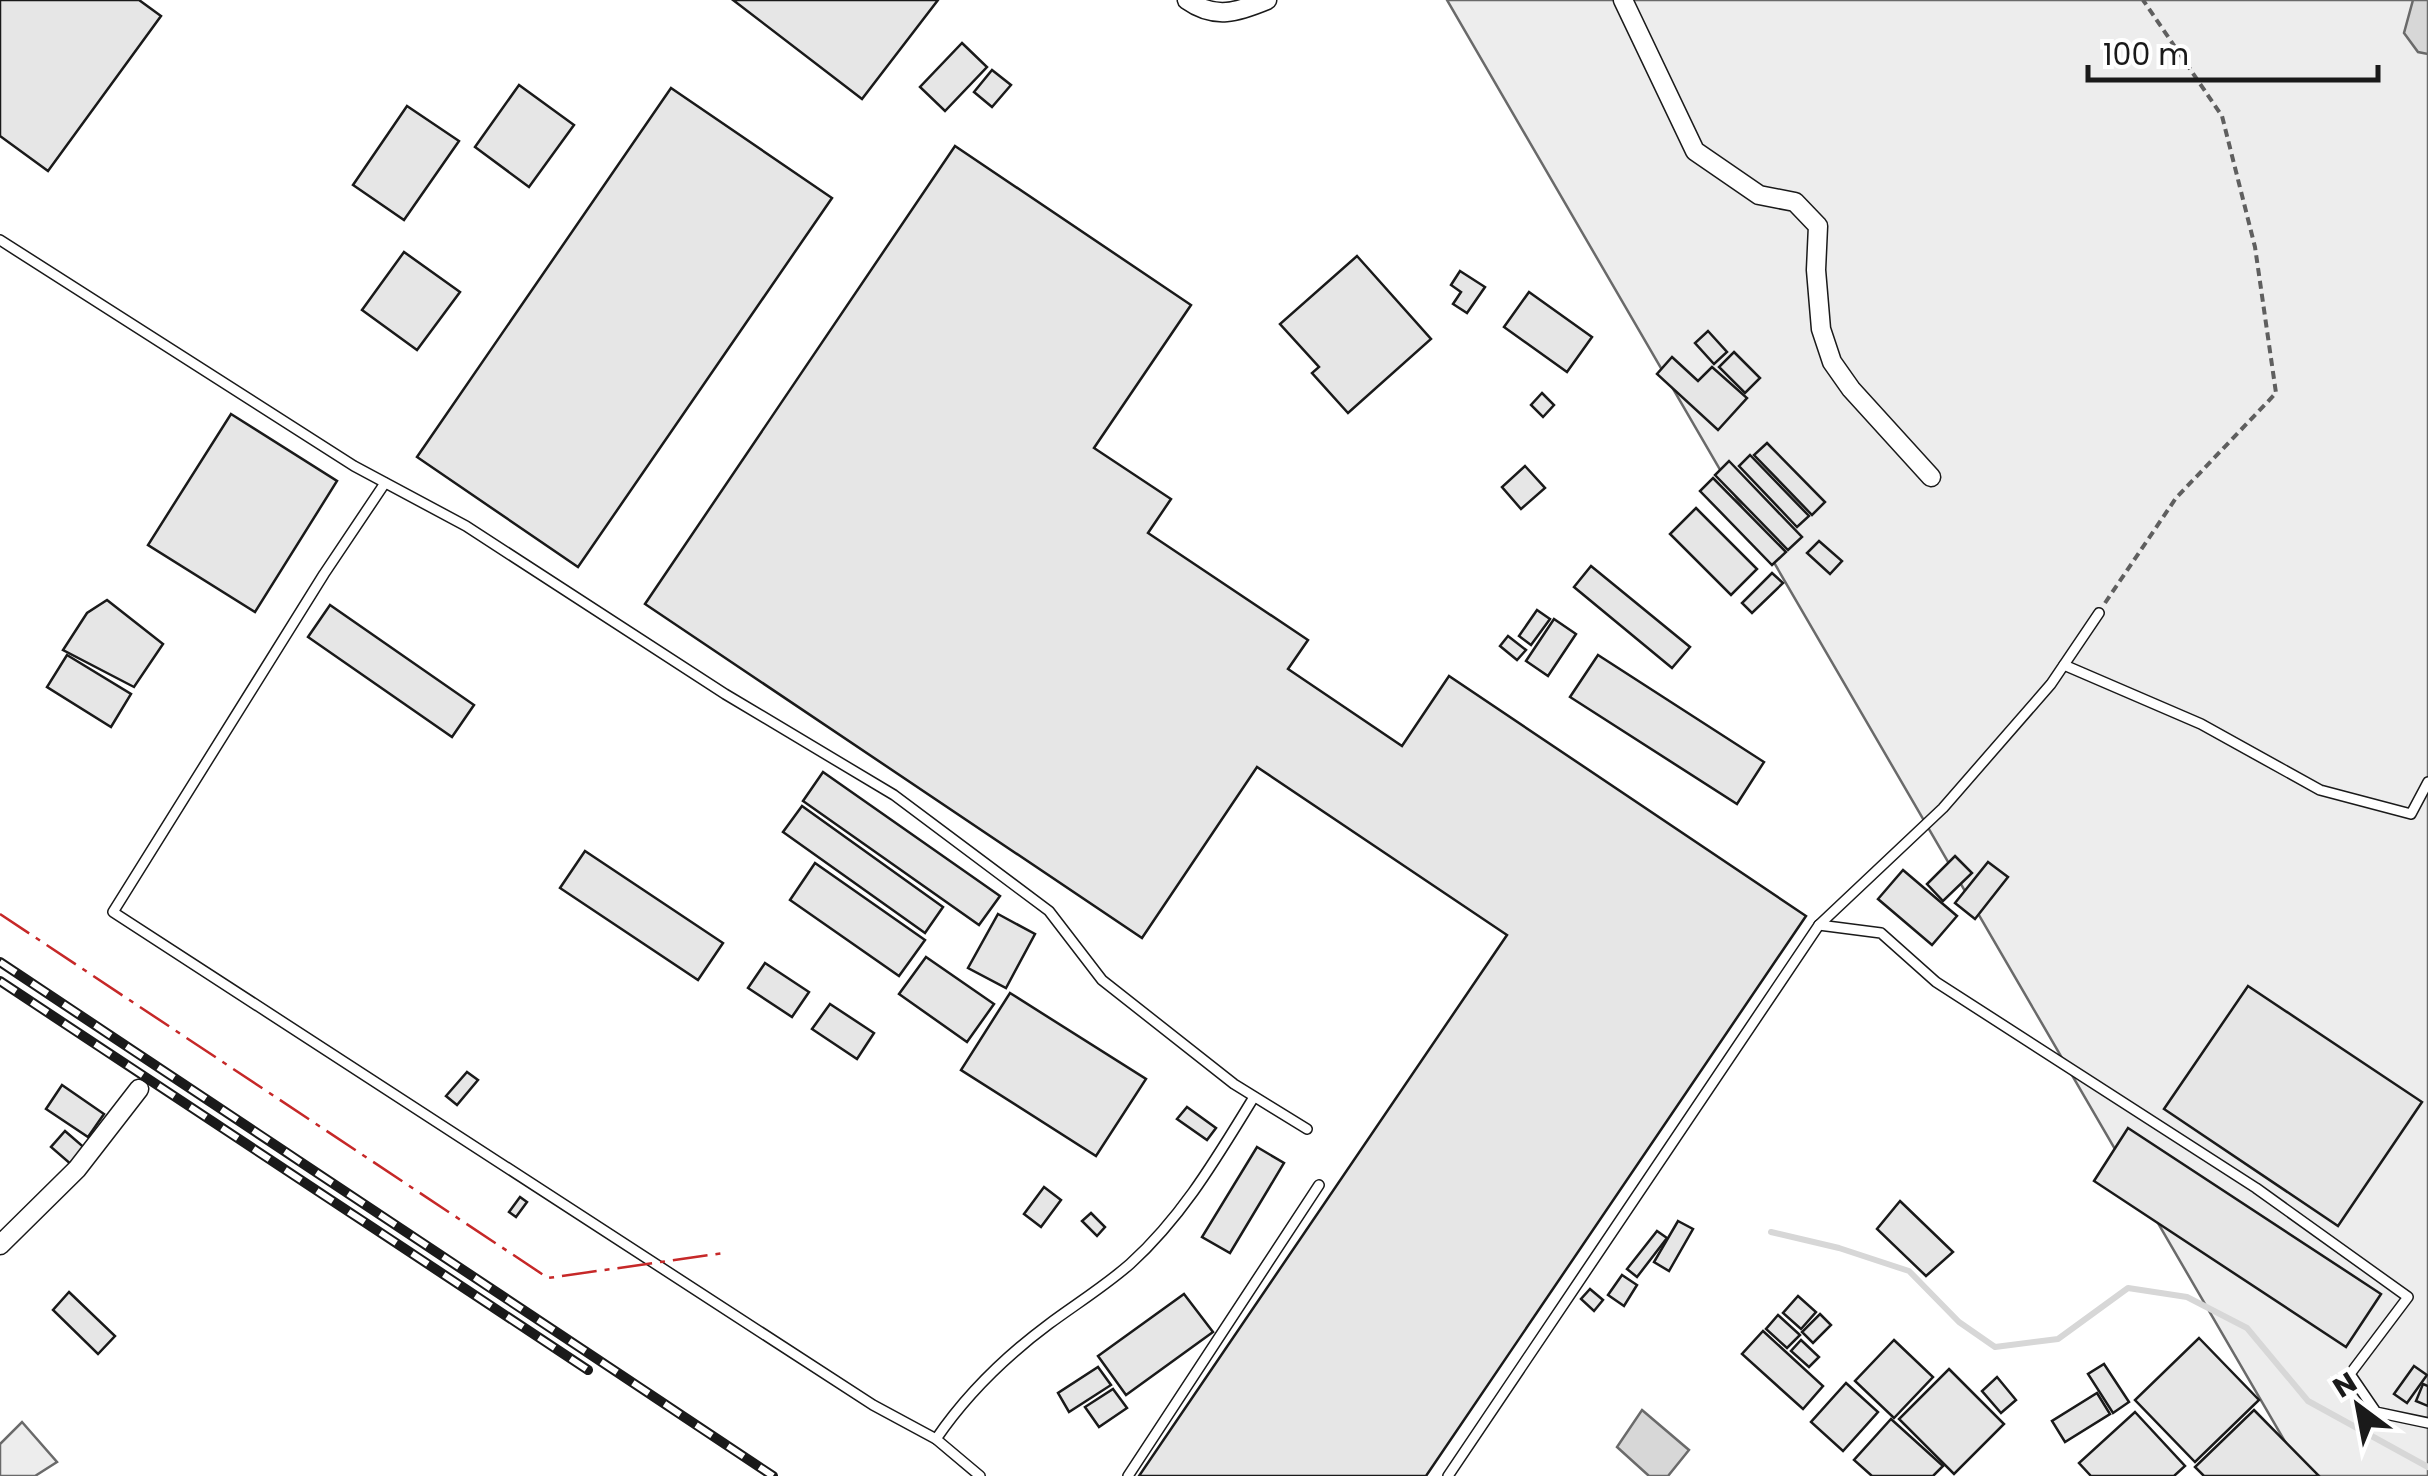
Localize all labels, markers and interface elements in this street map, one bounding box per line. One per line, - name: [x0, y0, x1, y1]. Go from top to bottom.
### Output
- scale bar: [2088, 20, 2378, 82]
- text: 100 m: [2103, 33, 2189, 76]
- north arrow: [2308, 1356, 2408, 1456]
- text: N: [2326, 1363, 2364, 1407]

